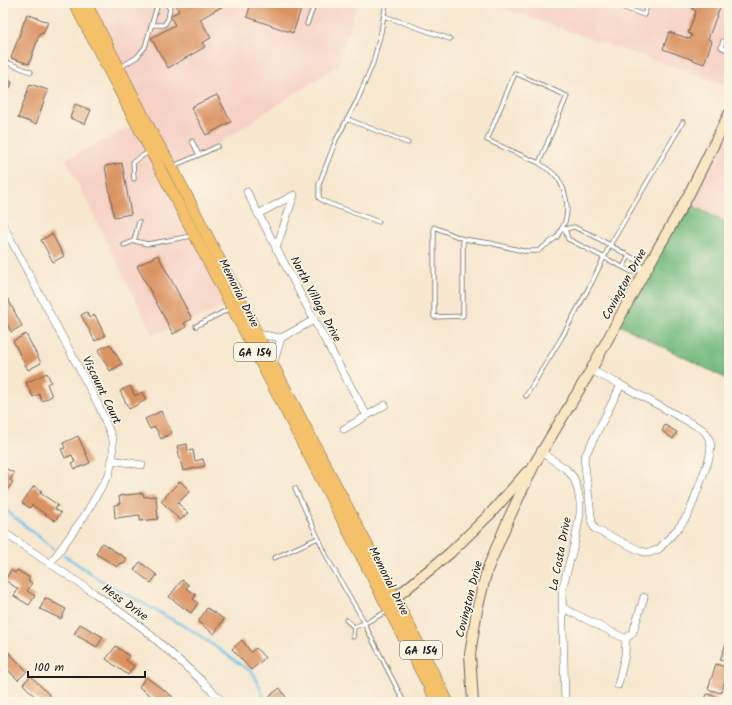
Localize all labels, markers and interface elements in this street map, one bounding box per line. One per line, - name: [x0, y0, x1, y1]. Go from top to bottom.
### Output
- street label: Covington Drive: [597, 245, 652, 323]
- street label: North Village Drive: [285, 253, 347, 346]
- street label: Memorial Drive: [213, 255, 264, 332]
- road number: GA 154: [234, 343, 276, 361]
- street label: Viscount Court: [77, 353, 126, 428]
- street label: La Costa Drive: [544, 515, 577, 593]
- street label: Memorial Drive: [363, 543, 414, 620]
- street label: Covington Drive: [451, 558, 488, 640]
- street label: Hess Drive: [97, 579, 152, 626]
- road number: GA 154: [400, 641, 442, 659]
- scale bar: [28, 653, 145, 679]
- text: 100 m: [34, 658, 65, 677]

